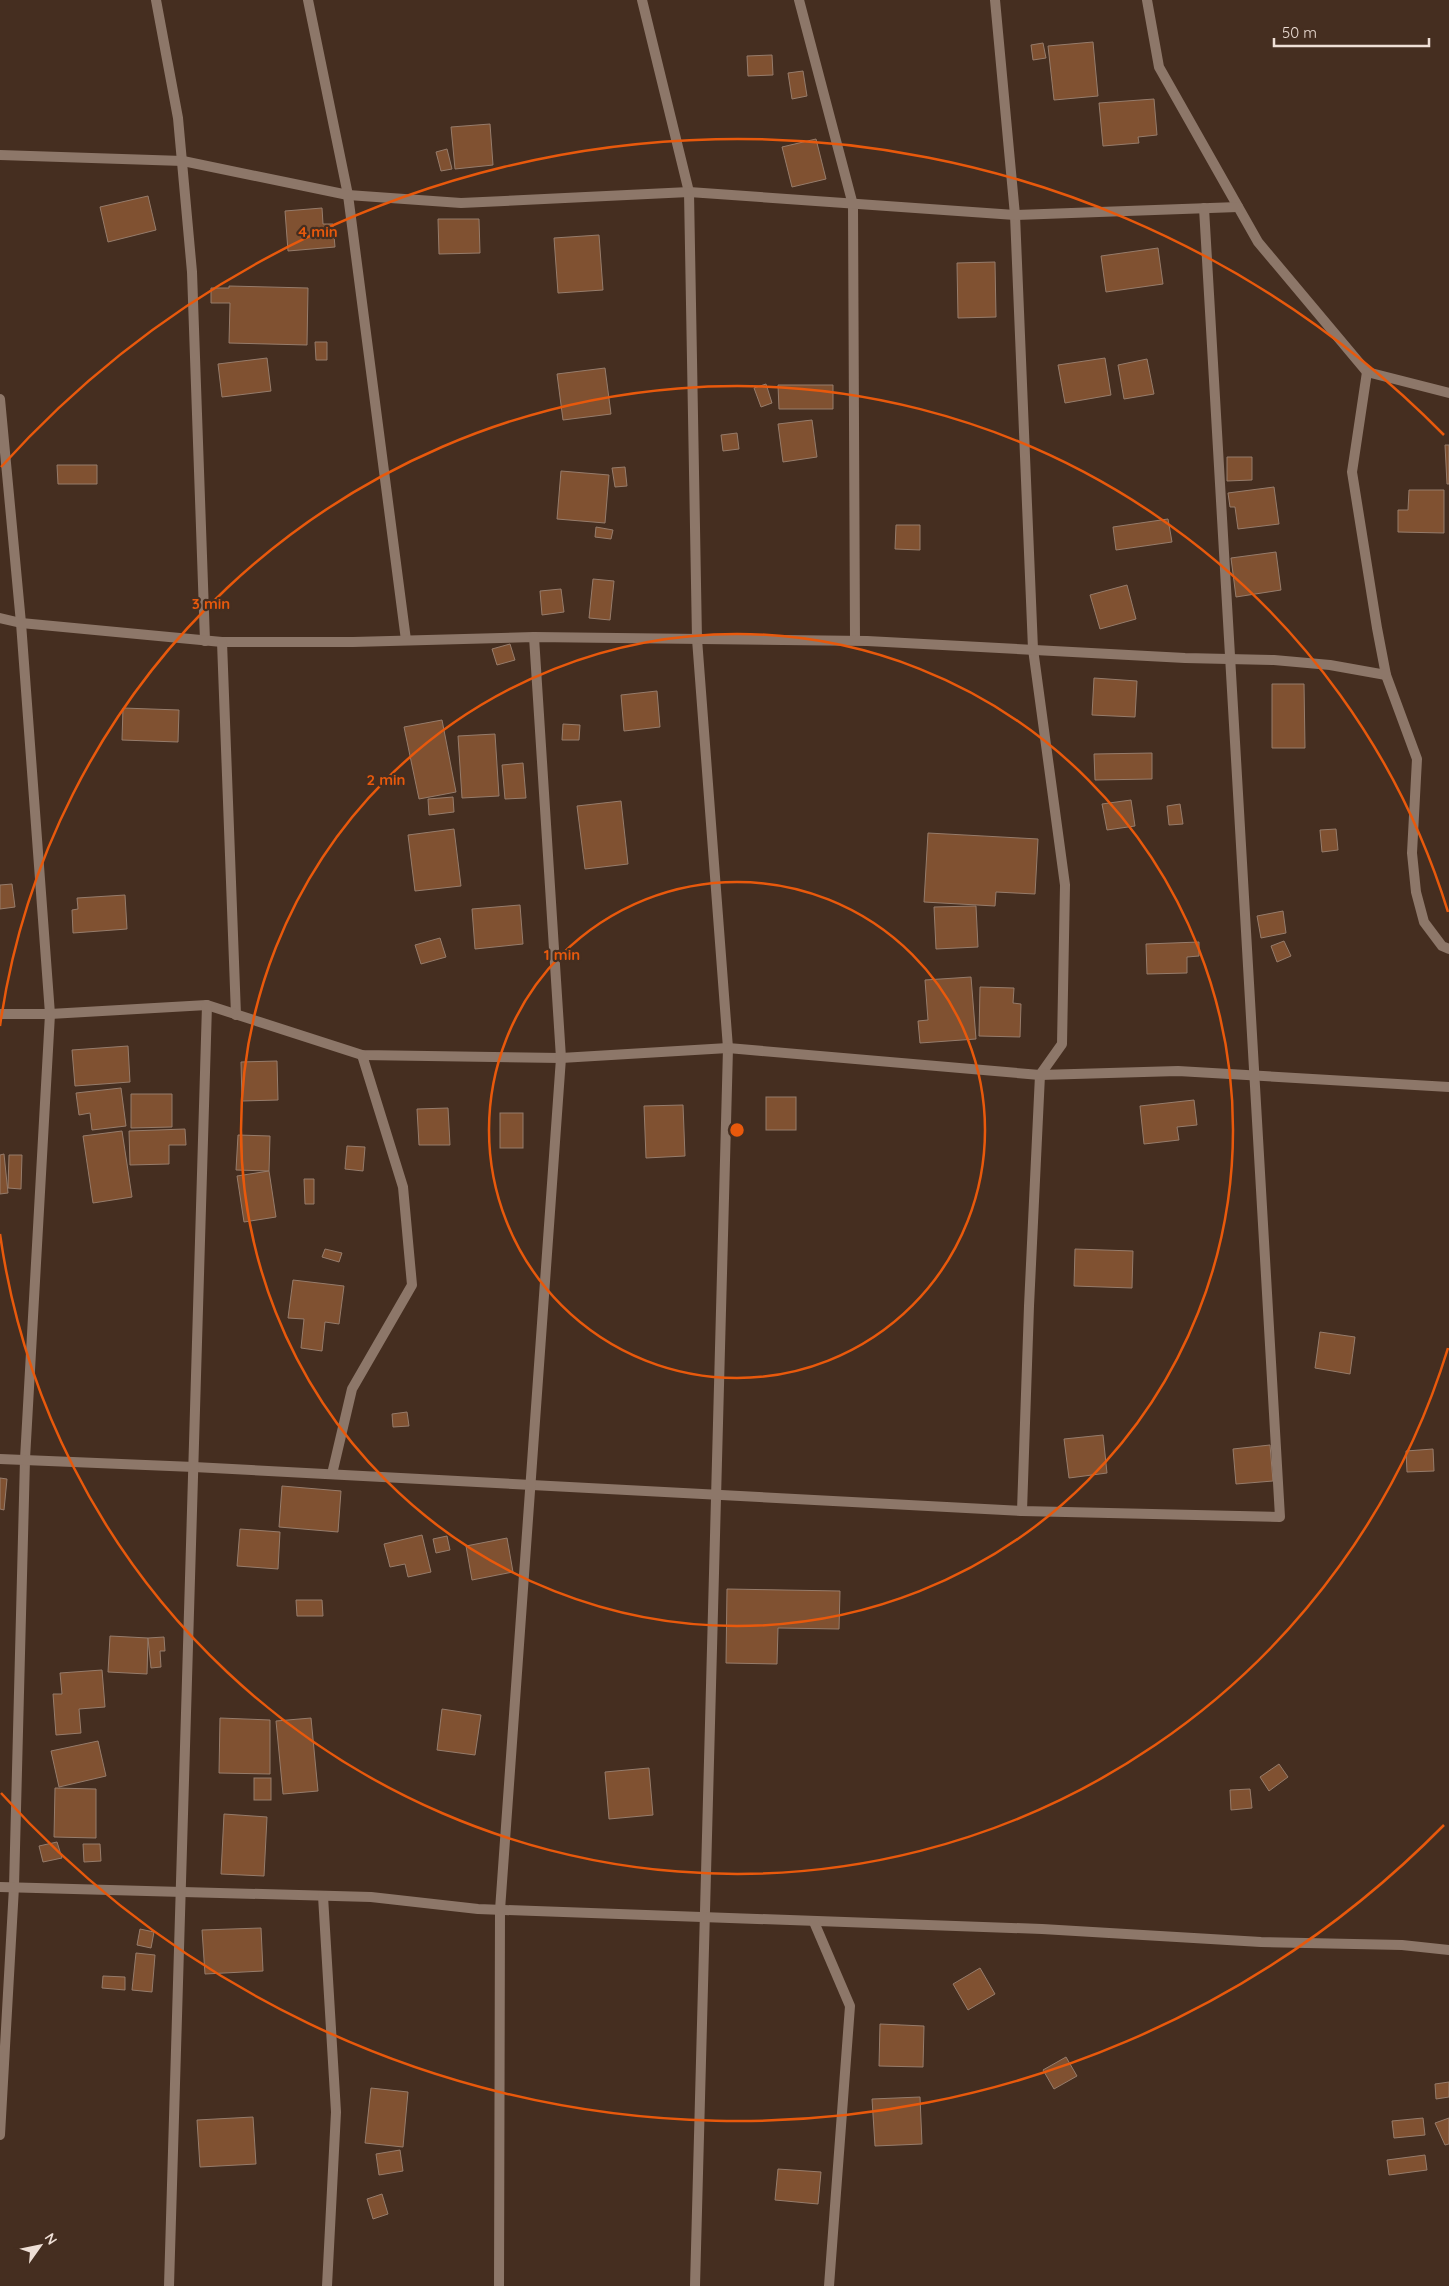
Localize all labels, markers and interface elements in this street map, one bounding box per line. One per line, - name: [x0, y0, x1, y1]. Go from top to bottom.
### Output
- scale bar: [1274, 15, 1429, 47]
- text: 50 m: [1282, 23, 1317, 42]
- text: 4 min: [298, 222, 338, 241]
- text: 3 min: [192, 594, 230, 613]
- text: 2 min: [366, 770, 406, 789]
- text: 1 min: [544, 945, 580, 964]
- centre of rings: [728, 1121, 746, 1139]
- north arrow: [15, 2221, 65, 2271]
- text: N: [41, 2230, 61, 2248]

